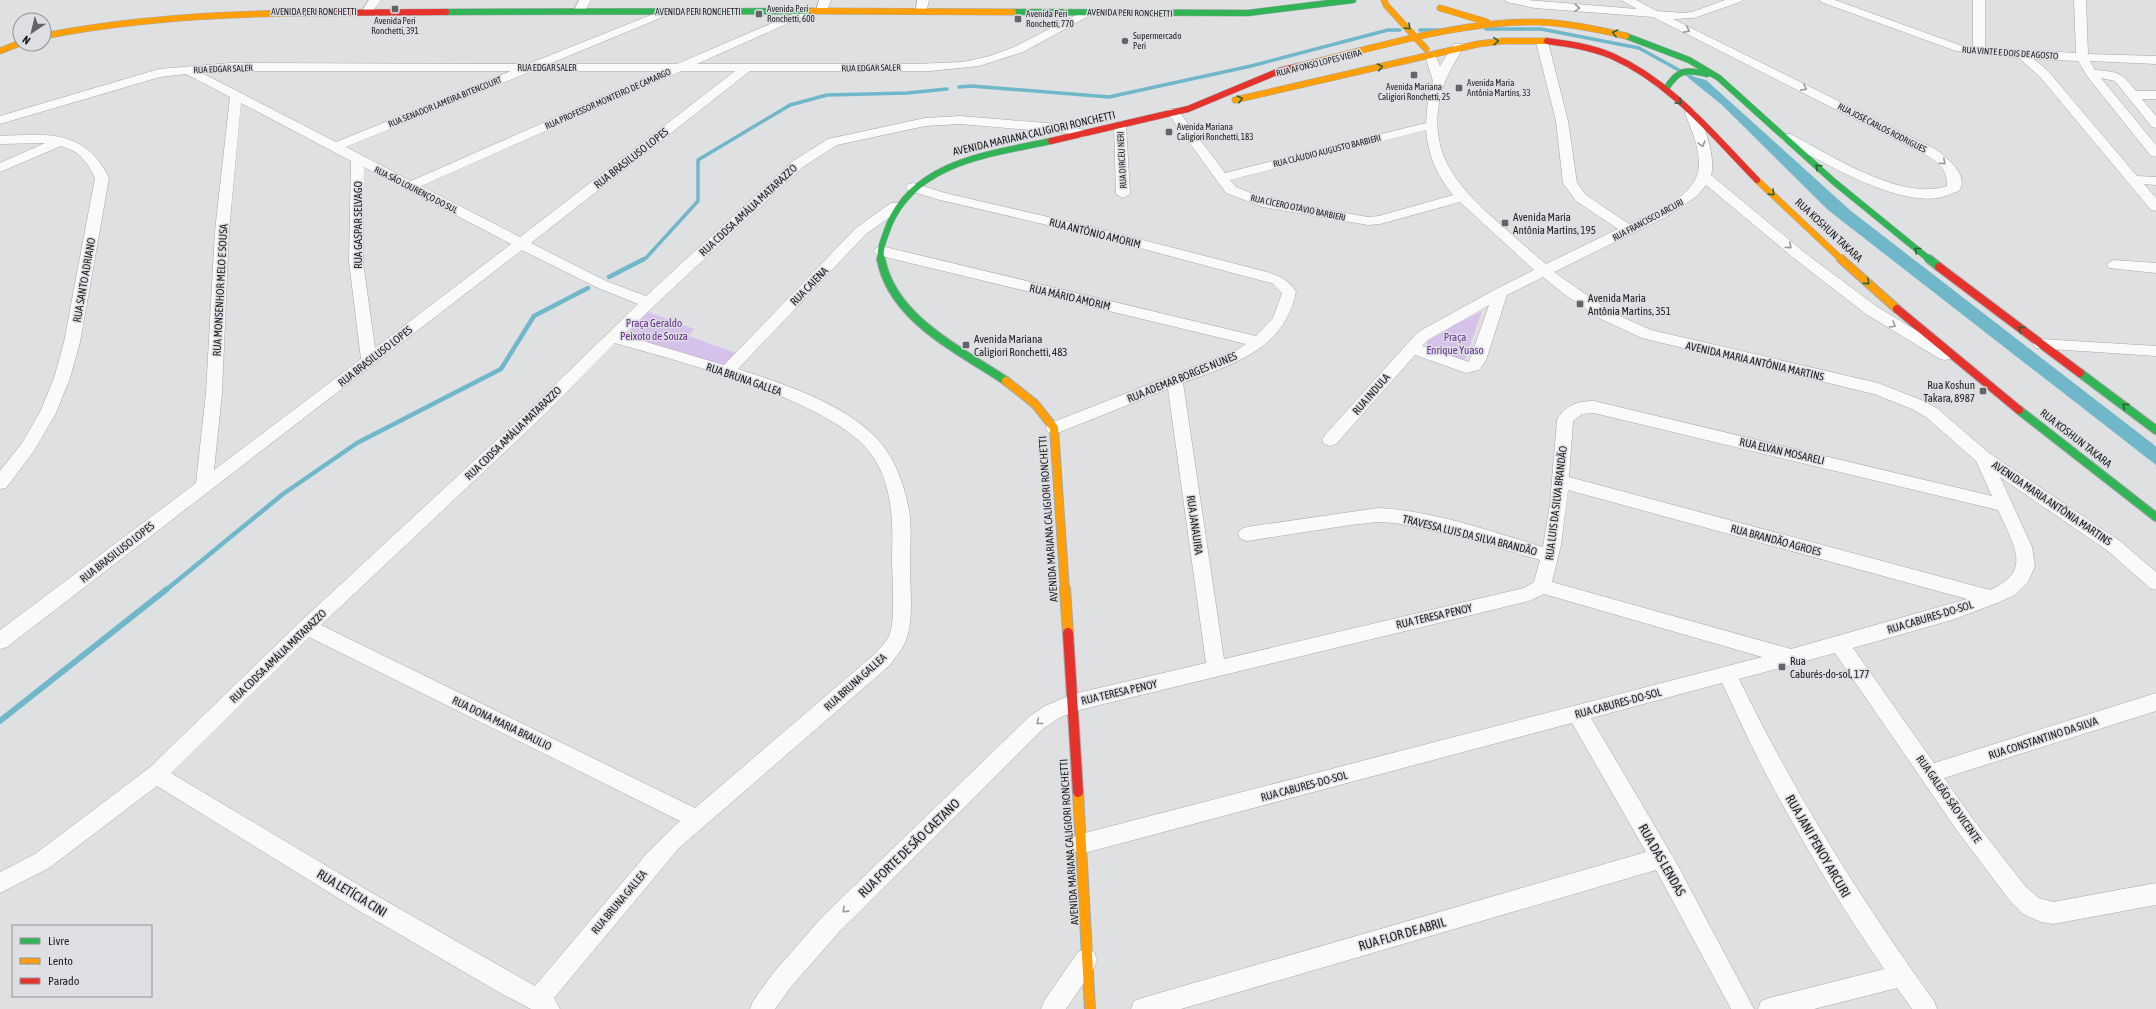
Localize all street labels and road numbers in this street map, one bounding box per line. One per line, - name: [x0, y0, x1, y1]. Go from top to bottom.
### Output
- street label: AVENIDA PERI RONCHETTI: [271, 7, 357, 17]
- street label: AVENIDA PERI RONCHETTI: [655, 7, 741, 17]
- street label: AVENIDA PERI RONCHETTI: [1087, 7, 1173, 19]
- street label: RUA VINTE E DOIS DE AGOSTO: [1962, 45, 2058, 61]
- street label: RUA AFONSO LOPES VIEIRA: [1275, 47, 1363, 78]
- street label: RUA EDGAR SALER: [841, 62, 901, 74]
- street label: RUA EDGAR SALER: [193, 63, 253, 75]
- street label: RUA EDGAR SALER: [517, 63, 577, 73]
- street label: RUA PROFESSOR MONTEIRO DE CAMARGO: [544, 67, 672, 131]
- street label: RUA SENADOR LAMEIRA BITENCOURT: [387, 75, 503, 129]
- street label: RUA JOSÉ CARLOS RODRIGUES: [1836, 101, 1928, 155]
- street label: AVENIDA MARIANA CALIGIORI RONCHETTI: [952, 108, 1116, 158]
- street label: RUA BRASILUSO LOPES: [592, 125, 671, 191]
- street label: RUA DIRCEU NERI: [1116, 131, 1128, 189]
- street label: RUA CLÁUDIO AUGUSTO BARBIERI: [1272, 133, 1382, 169]
- street label: RUA CDDSA AMÁLIA MATARAZZO: [697, 162, 799, 258]
- street label: RUA SÃO LOURENÇO DO SUL: [373, 165, 460, 216]
- street label: RUA GASPAR SELVAGO: [352, 181, 364, 269]
- street label: RUA CÍCERO OTÁVIO BARBIERI: [1249, 193, 1347, 223]
- street label: RUA KOSHUN TAKARA: [1793, 196, 1865, 265]
- street label: RUA FRANCISCO ARCURI: [1611, 197, 1685, 243]
- street label: RUA ANTÔNIO AMORIM: [1048, 216, 1142, 250]
- street label: RUA MONSENHOR MELO E SOUSA: [211, 223, 229, 357]
- street label: RUA SANTO ADRIANO: [71, 237, 97, 323]
- street label: RUA CAIENA: [788, 264, 831, 308]
- street label: RUA MÁRIO AMORIM: [1028, 282, 1112, 312]
- street label: RUA BRASILUSO LOPES: [336, 323, 415, 389]
- street label: AVENIDA MARIA ANTÔNIA MARTINS: [1685, 339, 1826, 383]
- street label: RUA ADEMAR BORGES NUNES: [1125, 349, 1239, 405]
- street label: RUA BRUNA GALLEA: [705, 360, 784, 398]
- street label: RUA INDULA: [1350, 371, 1392, 417]
- street label: RUA CDDSA AMÁLIA MATARAZZO: [462, 384, 564, 482]
- street label: RUA KOSHUN TAKARA: [2038, 406, 2115, 470]
- street label: RUA ELVAN MOSARELI: [1738, 435, 1826, 467]
- street label: AVENIDA MARIANA CALIGIORI RONCHETTI: [1036, 436, 1060, 602]
- street label: RUA LUIS DA SILVA BRANDÃO: [1543, 445, 1569, 561]
- street label: AVENIDA MARIA ANTÔNIA MARTINS: [1990, 458, 2114, 548]
- street label: RUA JANAUIRA: [1185, 495, 1205, 556]
- street label: TRAVESSA LUIS DA SILVA BRANDÃO: [1402, 512, 1538, 558]
- street label: RUA BRASILUSO LOPES: [78, 519, 157, 585]
- street label: RUA BRANDÃO AGROES: [1729, 522, 1823, 558]
- street label: RUA CABURES-DO-SOL: [1886, 598, 1975, 636]
- street label: RUA TERESA PENOY: [1395, 601, 1473, 631]
- street label: RUA CDDSA AMÁLIA MATARAZZO: [227, 607, 329, 705]
- street label: RUA BRUNA GALLEA: [822, 651, 889, 713]
- street label: RUA TERESA PENOY: [1080, 677, 1158, 707]
- street label: RUA CABURES-DO-SOL: [1573, 685, 1663, 720]
- street label: RUA DONA MARIA BRAULIO: [450, 694, 554, 752]
- street label: RUA CONSTANTINO DA SILVA: [1987, 714, 2100, 761]
- street label: RUA GALEÃO SÃO VICENTE: [1914, 753, 1984, 845]
- street label: AVENIDA MARIANA CALIGIORI RONCHETTI: [1057, 759, 1081, 925]
- street label: RUA CABURES-DO-SOL: [1259, 768, 1349, 803]
- street label: RUA JANI PENOY ARCURI: [1782, 792, 1854, 900]
- street label: RUA FORTE DE SÃO CAETANO: [855, 795, 963, 900]
- street label: RUA DAS LENDAS: [1635, 821, 1689, 899]
- street label: RUA LETÍCIA CINI: [314, 866, 390, 920]
- street label: RUA BRUNA GALLEA: [589, 867, 649, 936]
- street label: RUA FLOR DE ABRIL: [1357, 914, 1447, 954]

